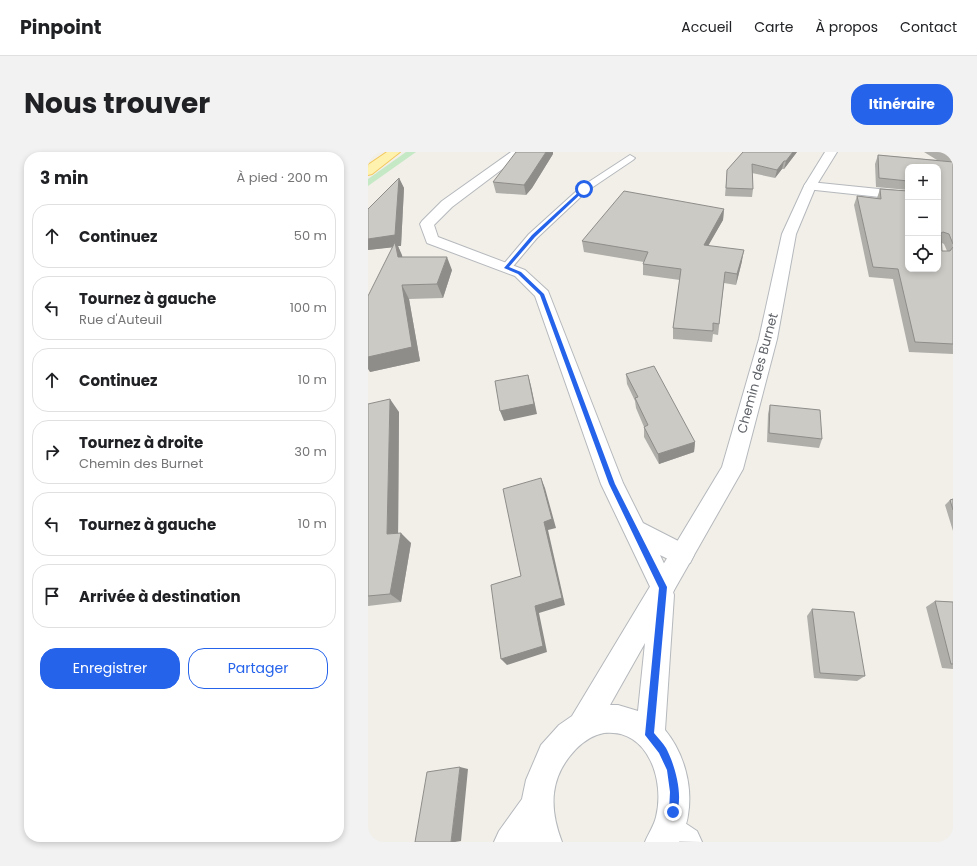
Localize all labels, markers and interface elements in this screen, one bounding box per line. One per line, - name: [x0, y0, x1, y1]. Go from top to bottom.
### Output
- text: Pinpoint: [20, 14, 101, 41]
- text: Accueil: [681, 17, 732, 37]
- text: Carte: [754, 17, 794, 37]
- text: À propos: [816, 17, 878, 37]
- text: Contact: [900, 17, 957, 37]
- text: Nous trouver: [24, 84, 210, 123]
- button: Itinéraire: [851, 84, 953, 125]
- map controls: [905, 164, 941, 272]
- button: +: [905, 164, 941, 200]
- text: 3 min: [40, 166, 88, 190]
- text: À pied · 200 m: [237, 168, 328, 187]
- route start: [575, 180, 593, 198]
- button: −: [905, 200, 941, 236]
- icon: ahead: [41, 225, 63, 247]
- text: Continuez: [79, 226, 158, 247]
- text: 50 m: [294, 226, 327, 245]
- button: locate: [905, 236, 941, 272]
- text: Tournez à gauche: [79, 288, 216, 309]
- icon: left: [41, 297, 63, 319]
- text: 100 m: [290, 298, 327, 317]
- text: Rue d'Auteuil: [79, 310, 162, 329]
- street label: Chemin des Burnet: [732, 310, 783, 436]
- icon: ahead: [41, 369, 63, 391]
- text: Continuez: [79, 370, 158, 391]
- text: 10 m: [298, 370, 327, 389]
- text: Tournez à droite: [79, 432, 203, 453]
- icon: right: [41, 441, 63, 463]
- text: 30 m: [294, 442, 327, 461]
- text: Chemin des Burnet: [79, 454, 203, 473]
- icon: left: [41, 513, 63, 535]
- text: Tournez à gauche: [79, 514, 216, 535]
- text: 10 m: [298, 514, 327, 533]
- icon: arrive: [41, 585, 63, 607]
- text: Arrivée à destination: [79, 586, 241, 607]
- button: Enregistrer: [40, 648, 180, 689]
- button: Partager: [188, 648, 328, 689]
- route end: [664, 803, 682, 821]

